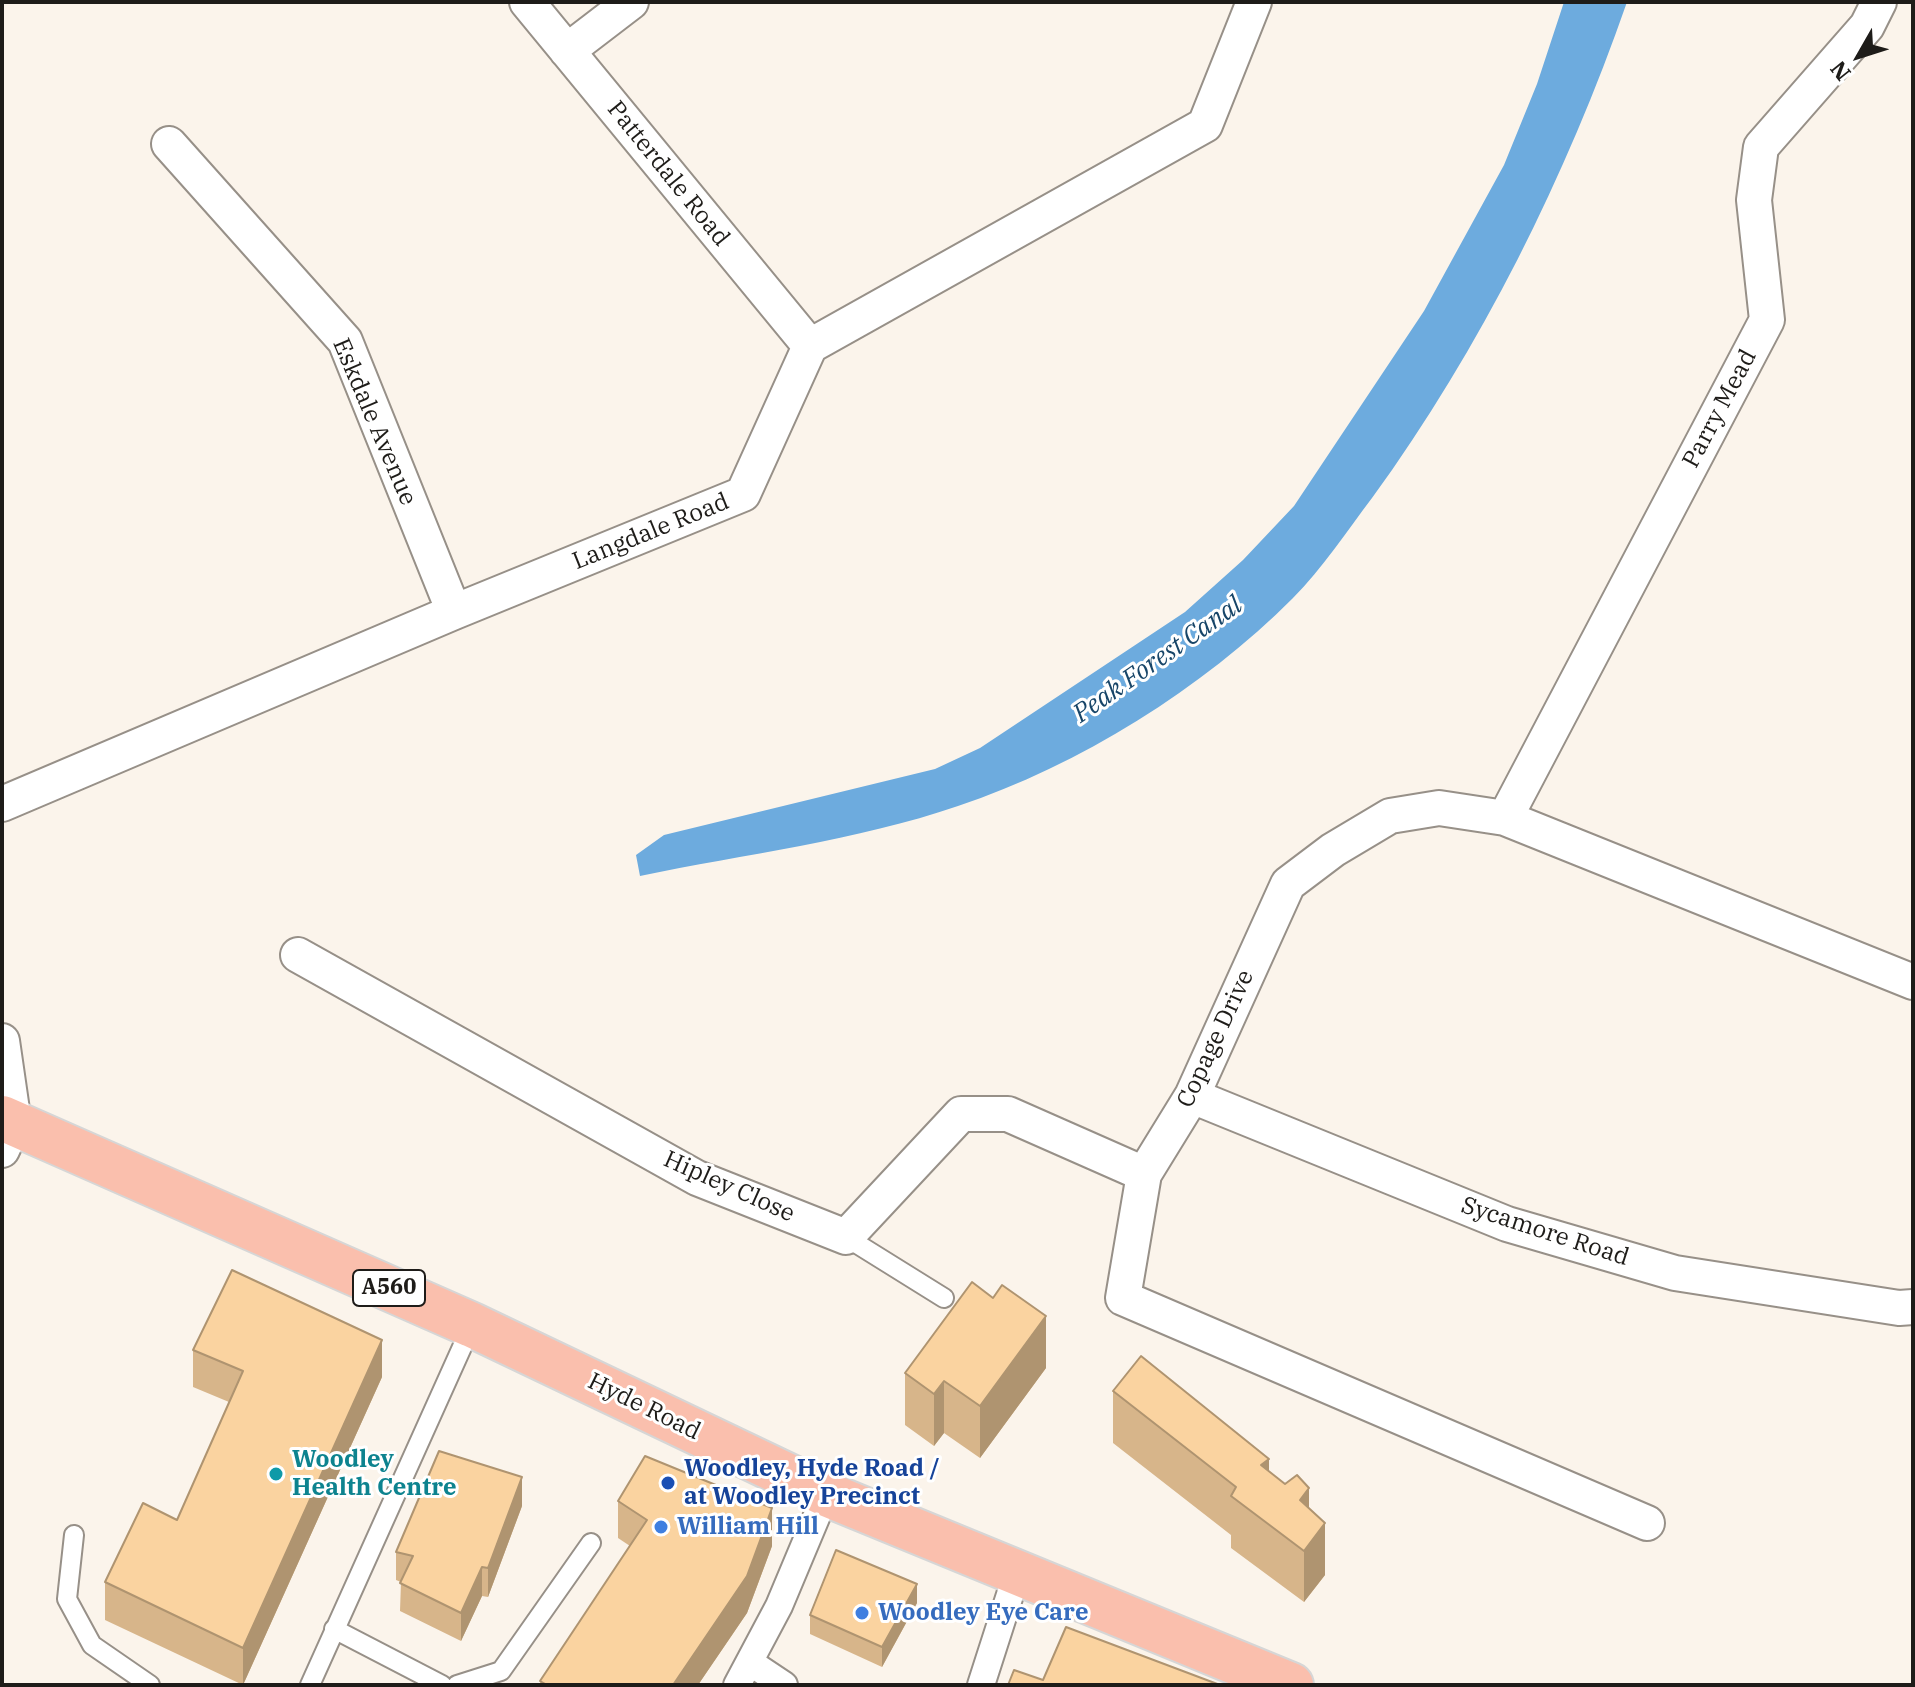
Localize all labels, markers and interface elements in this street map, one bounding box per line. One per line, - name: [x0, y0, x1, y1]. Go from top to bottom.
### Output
- north arrow: [1819, 16, 1899, 96]
- text: N: [1823, 56, 1857, 87]
- street label: Patterdale Road: [601, 96, 735, 252]
- street label: Eskdale Avenue: [326, 334, 422, 510]
- street label: Parry Mead: [1677, 345, 1763, 473]
- street label: Langdale Road: [569, 488, 733, 576]
- water label: Peak Forest Canal: [1068, 590, 1248, 730]
- street label: Copage Drive: [1172, 966, 1260, 1112]
- street label: Hipley Close: [659, 1145, 799, 1229]
- street label: Sycamore Road: [1457, 1191, 1633, 1273]
- road number: A560: [353, 1270, 425, 1306]
- street label: Hyde Road: [583, 1367, 705, 1447]
- place label: Woodley Health Centre: [292, 1446, 457, 1502]
- place label: Woodley, Hyde Road / at Woodley Precinct: [684, 1455, 940, 1511]
- marker: Woodley Health Centre: [267, 1465, 285, 1483]
- marker: Woodley, Hyde Road / at Woodley Precinct: [659, 1474, 677, 1492]
- place label: William Hill: [677, 1513, 819, 1541]
- marker: William Hill: [652, 1518, 670, 1536]
- place label: Woodley Eye Care: [878, 1599, 1088, 1627]
- marker: Woodley Eye Care: [853, 1604, 871, 1622]

